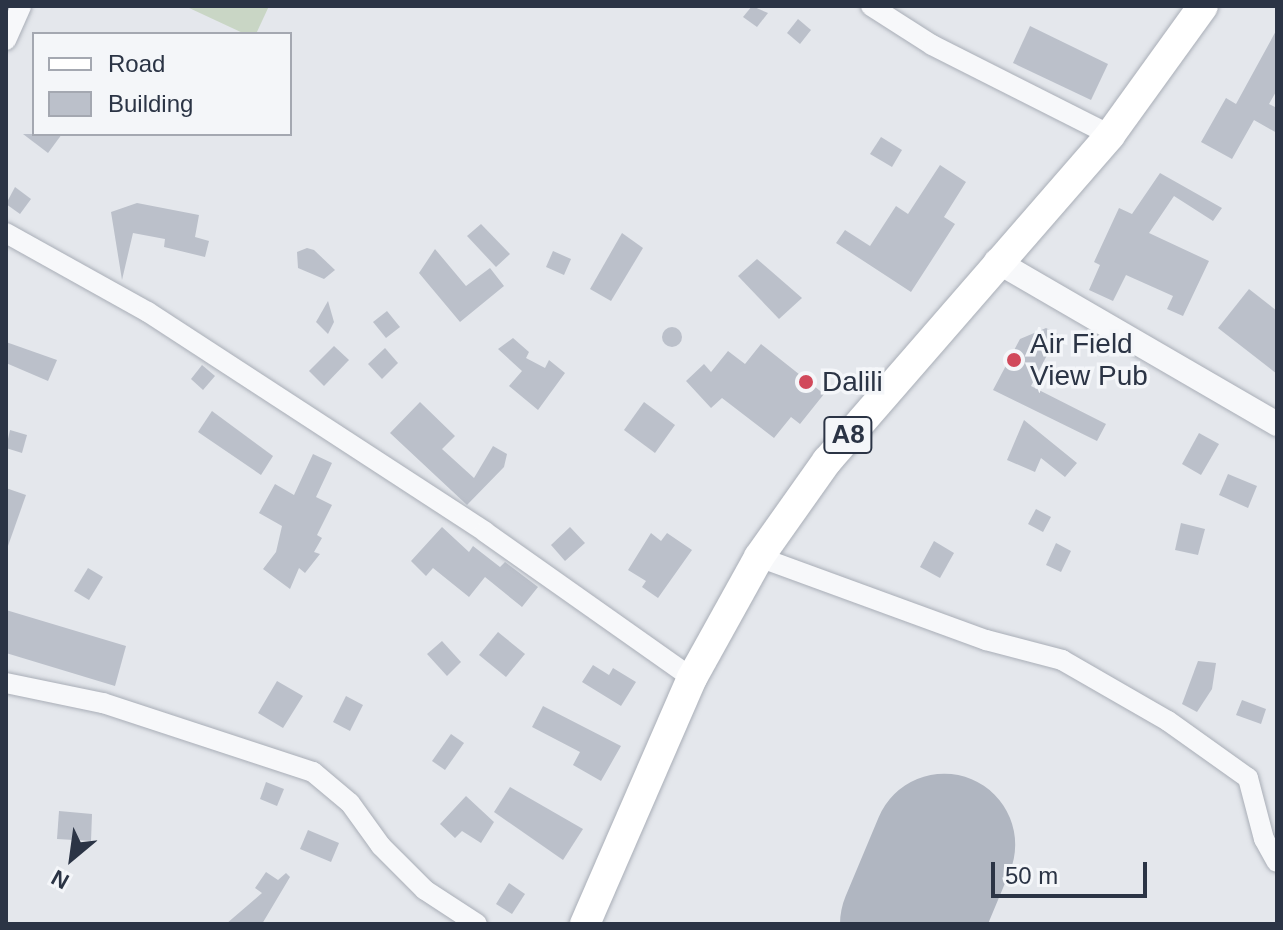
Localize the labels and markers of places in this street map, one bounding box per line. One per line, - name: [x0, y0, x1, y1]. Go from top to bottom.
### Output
- place label: Air Field View Pub: [1030, 327, 1148, 393]
- marker: Air Field View Pub: [1005, 351, 1023, 369]
- place label: Dalili: [822, 365, 883, 399]
- marker: Dalili: [797, 373, 815, 391]

